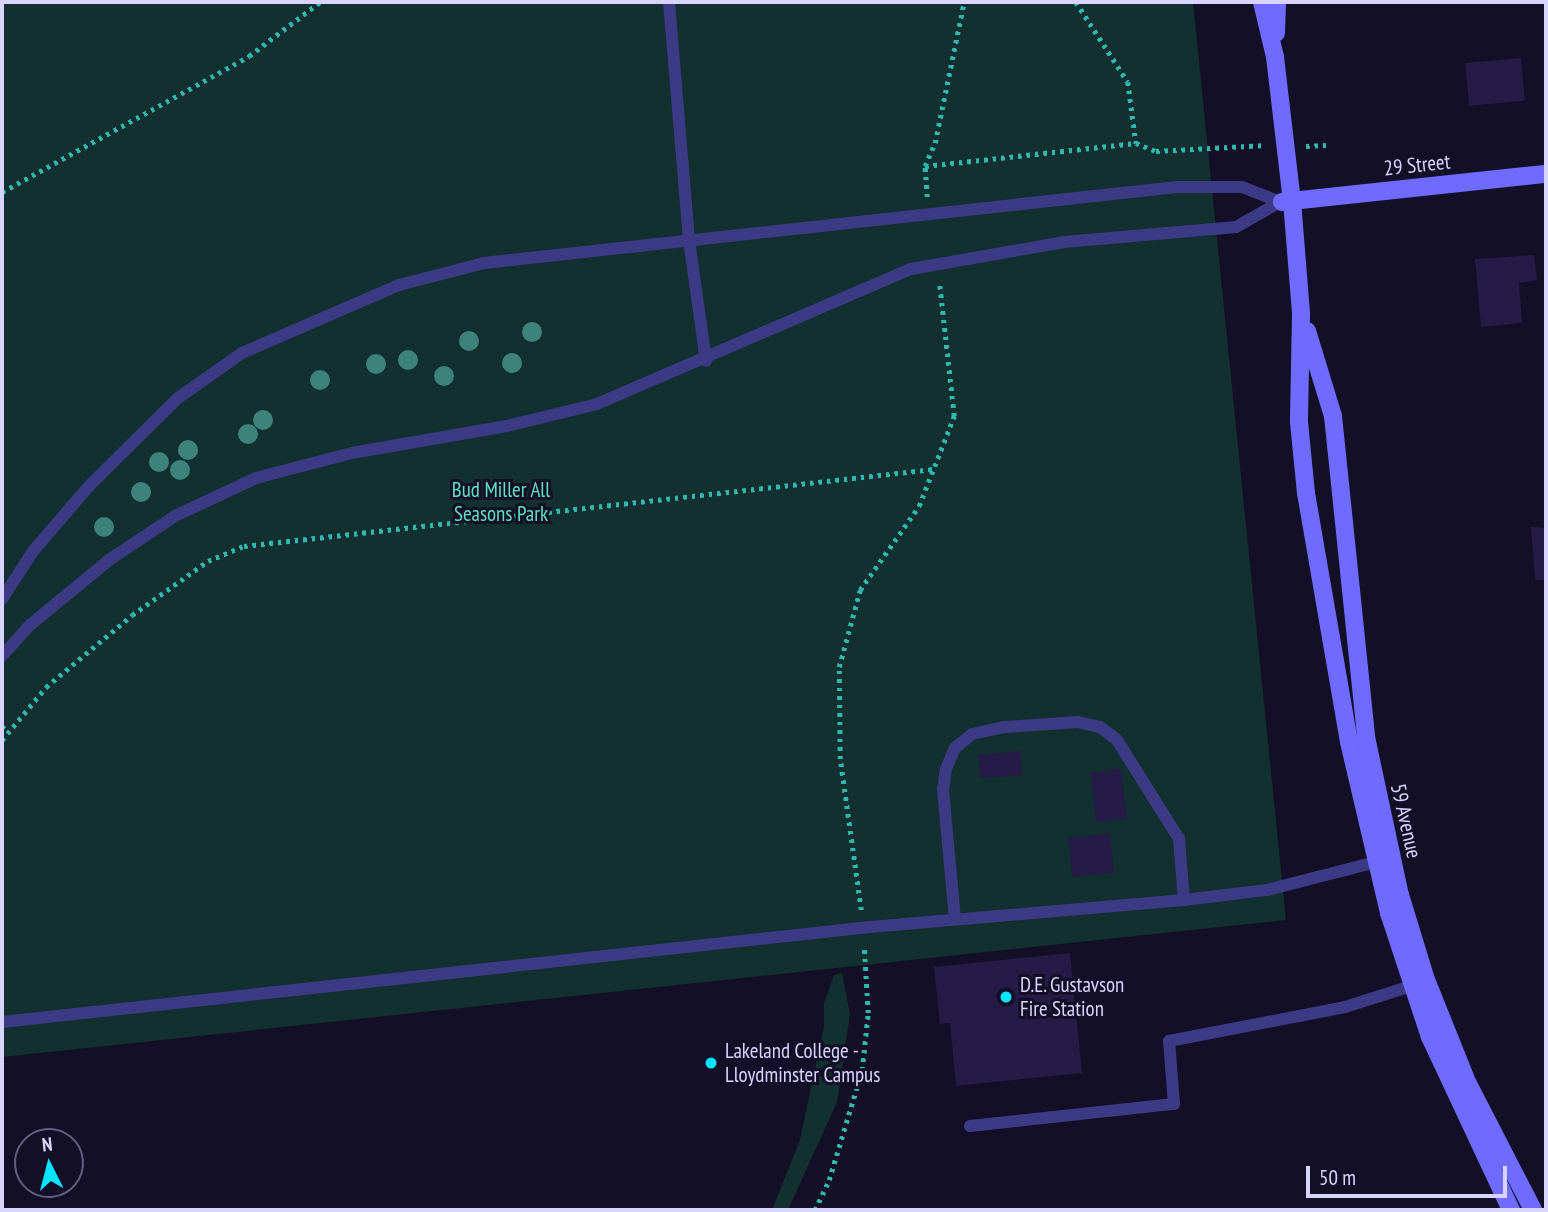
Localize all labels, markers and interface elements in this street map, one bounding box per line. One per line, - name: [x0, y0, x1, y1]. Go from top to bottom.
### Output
- street label: 29 Street: [1382, 149, 1452, 181]
- park label: Bud Miller All Seasons Park: [452, 477, 550, 527]
- street label: 59 Avenue: [1385, 781, 1427, 861]
- place label: D.E. Gustavson Fire Station: [1020, 972, 1126, 1022]
- marker: D.E. Gustavson Fire Station: [998, 989, 1014, 1005]
- place label: Lakeland College - Lloydminster Campus: [725, 1038, 880, 1088]
- marker: Lakeland College - Lloydminster Campus: [703, 1055, 719, 1071]
- north arrow: [14, 1128, 84, 1198]
- text: N: [41, 1132, 53, 1157]
- scale bar: [1310, 1152, 1511, 1196]
- text: 50 m: [1319, 1164, 1356, 1191]

